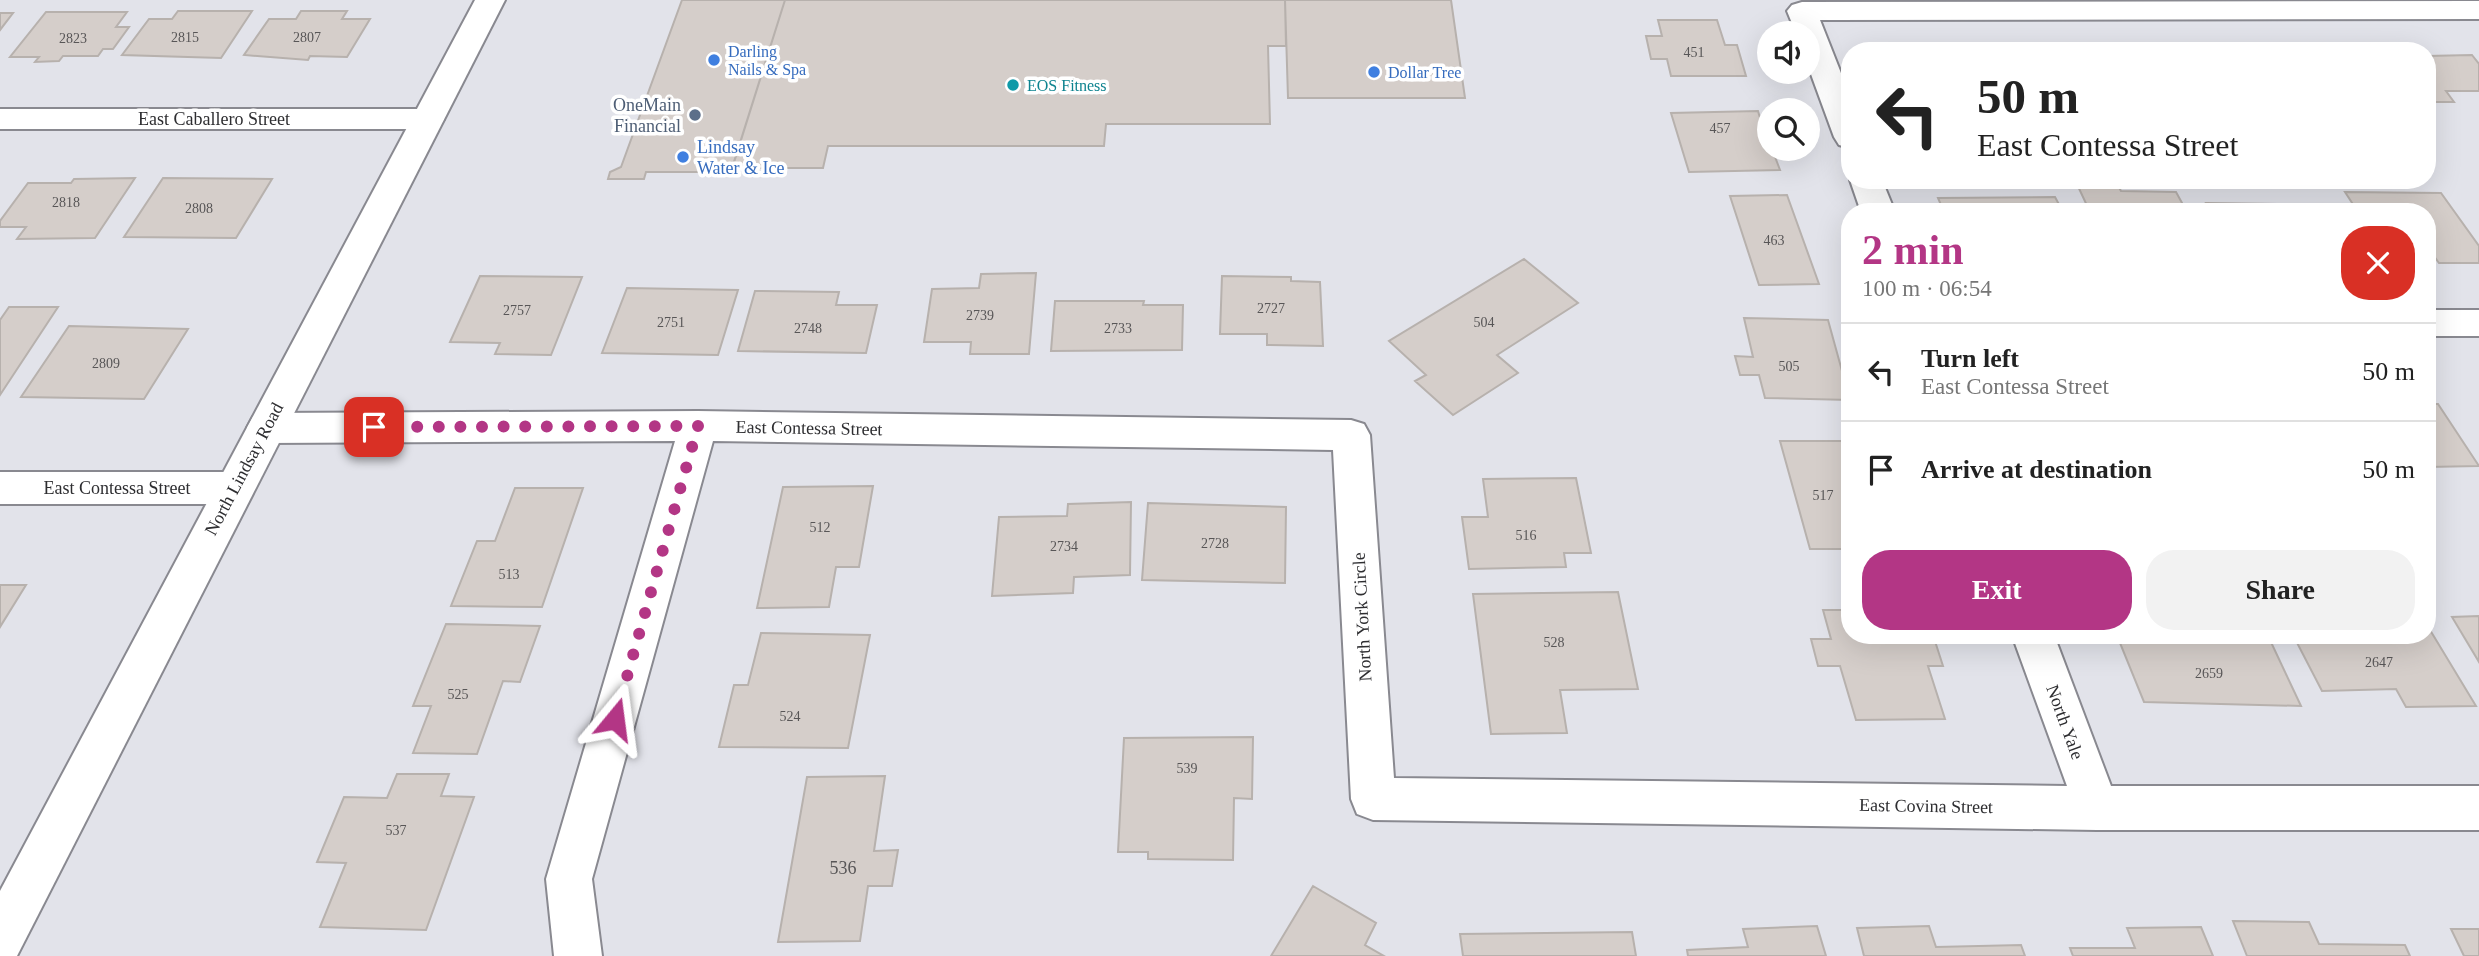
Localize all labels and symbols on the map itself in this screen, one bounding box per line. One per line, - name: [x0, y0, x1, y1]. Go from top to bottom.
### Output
- house number: 2815: [171, 30, 199, 45]
- house number: 2807: [293, 30, 321, 45]
- house number: 2823: [59, 31, 87, 46]
- place label: Darling Nails & Spa: [728, 43, 806, 79]
- house number: 451: [1684, 45, 1705, 60]
- marker: Darling Nails & Spa: [706, 52, 722, 68]
- marker: Dollar Tree: [1366, 64, 1382, 80]
- place label: Dollar Tree: [1388, 64, 1461, 81]
- marker: EOS Fitness: [1005, 77, 1021, 93]
- place label: EOS Fitness: [1027, 77, 1107, 94]
- place label: OneMain Financial: [613, 95, 681, 136]
- marker: OneMain Financial: [687, 107, 703, 123]
- street label: East Caballero Street: [138, 109, 290, 129]
- house number: 457: [1710, 121, 1731, 136]
- place label: Lindsay Water & Ice: [697, 137, 785, 178]
- marker: Lindsay Water & Ice: [675, 149, 691, 165]
- house number: 2818: [52, 195, 80, 210]
- house number: 2808: [185, 201, 213, 216]
- house number: 463: [1764, 233, 1785, 248]
- house number: 2727: [1257, 301, 1285, 316]
- house number: 2757: [503, 303, 531, 318]
- house number: 2739: [966, 308, 994, 323]
- house number: 2751: [657, 315, 685, 330]
- house number: 504: [1474, 315, 1495, 330]
- house number: 2748: [794, 321, 822, 336]
- house number: 2733: [1104, 321, 1132, 336]
- house number: 2809: [92, 356, 120, 371]
- house number: 505: [1779, 359, 1800, 374]
- pin: [344, 397, 404, 457]
- street label: North Lindsay Road: [201, 399, 287, 539]
- street label: East Contessa Street: [735, 417, 883, 439]
- street label: East Contessa Street: [44, 478, 190, 498]
- house number: 517: [1813, 488, 1834, 503]
- house number: 512: [810, 520, 831, 535]
- house number: 516: [1516, 528, 1537, 543]
- house number: 2728: [1201, 536, 1229, 551]
- house number: 2734: [1050, 539, 1078, 554]
- street label: North York Circle: [1349, 552, 1375, 682]
- house number: 513: [499, 567, 520, 582]
- house number: 528: [1544, 635, 1565, 650]
- house number: 2647: [2365, 655, 2393, 670]
- house number: 2659: [2195, 666, 2223, 681]
- position arrow: [578, 682, 652, 756]
- street label: North Yale: [2042, 682, 2088, 762]
- house number: 525: [448, 687, 469, 702]
- house number: 524: [780, 709, 801, 724]
- house number: 539: [1177, 761, 1198, 776]
- street label: East Covina Street: [1859, 795, 1993, 817]
- house number: 537: [386, 823, 407, 838]
- house number: 536: [830, 858, 857, 878]

